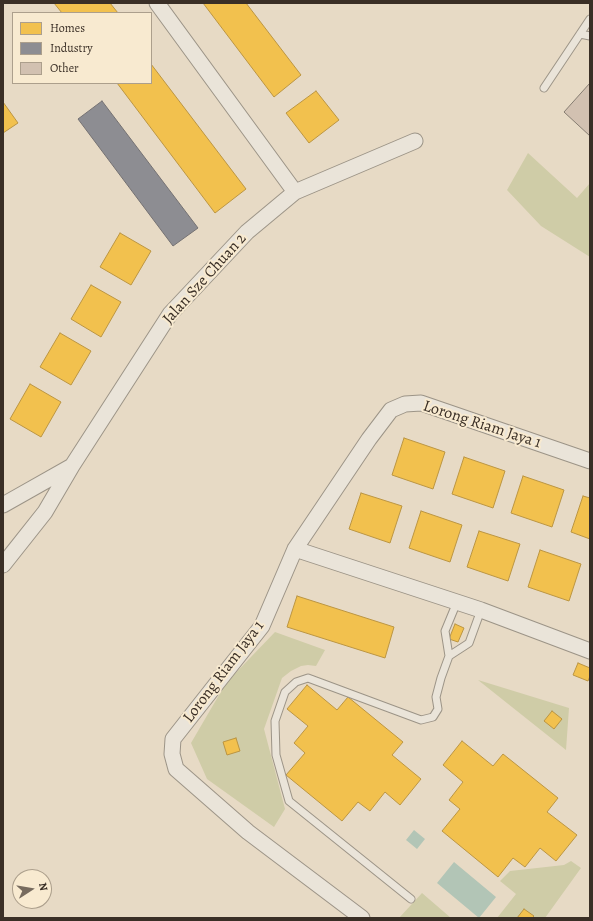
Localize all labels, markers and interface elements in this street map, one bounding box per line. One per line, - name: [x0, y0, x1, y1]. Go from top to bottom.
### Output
- legend: [12, 12, 152, 84]
- text: Homes: [50, 20, 85, 36]
- text: Industry: [50, 40, 93, 56]
- text: Other: [50, 60, 79, 76]
- street label: Jalan Sze Chuan 2: [159, 230, 251, 328]
- street label: Lorong Riam Jaya 1: [421, 397, 543, 453]
- street label: Lorong Riam Jaya 1: [179, 617, 269, 727]
- north arrow: [12, 869, 52, 909]
- text: N: [35, 881, 51, 892]

